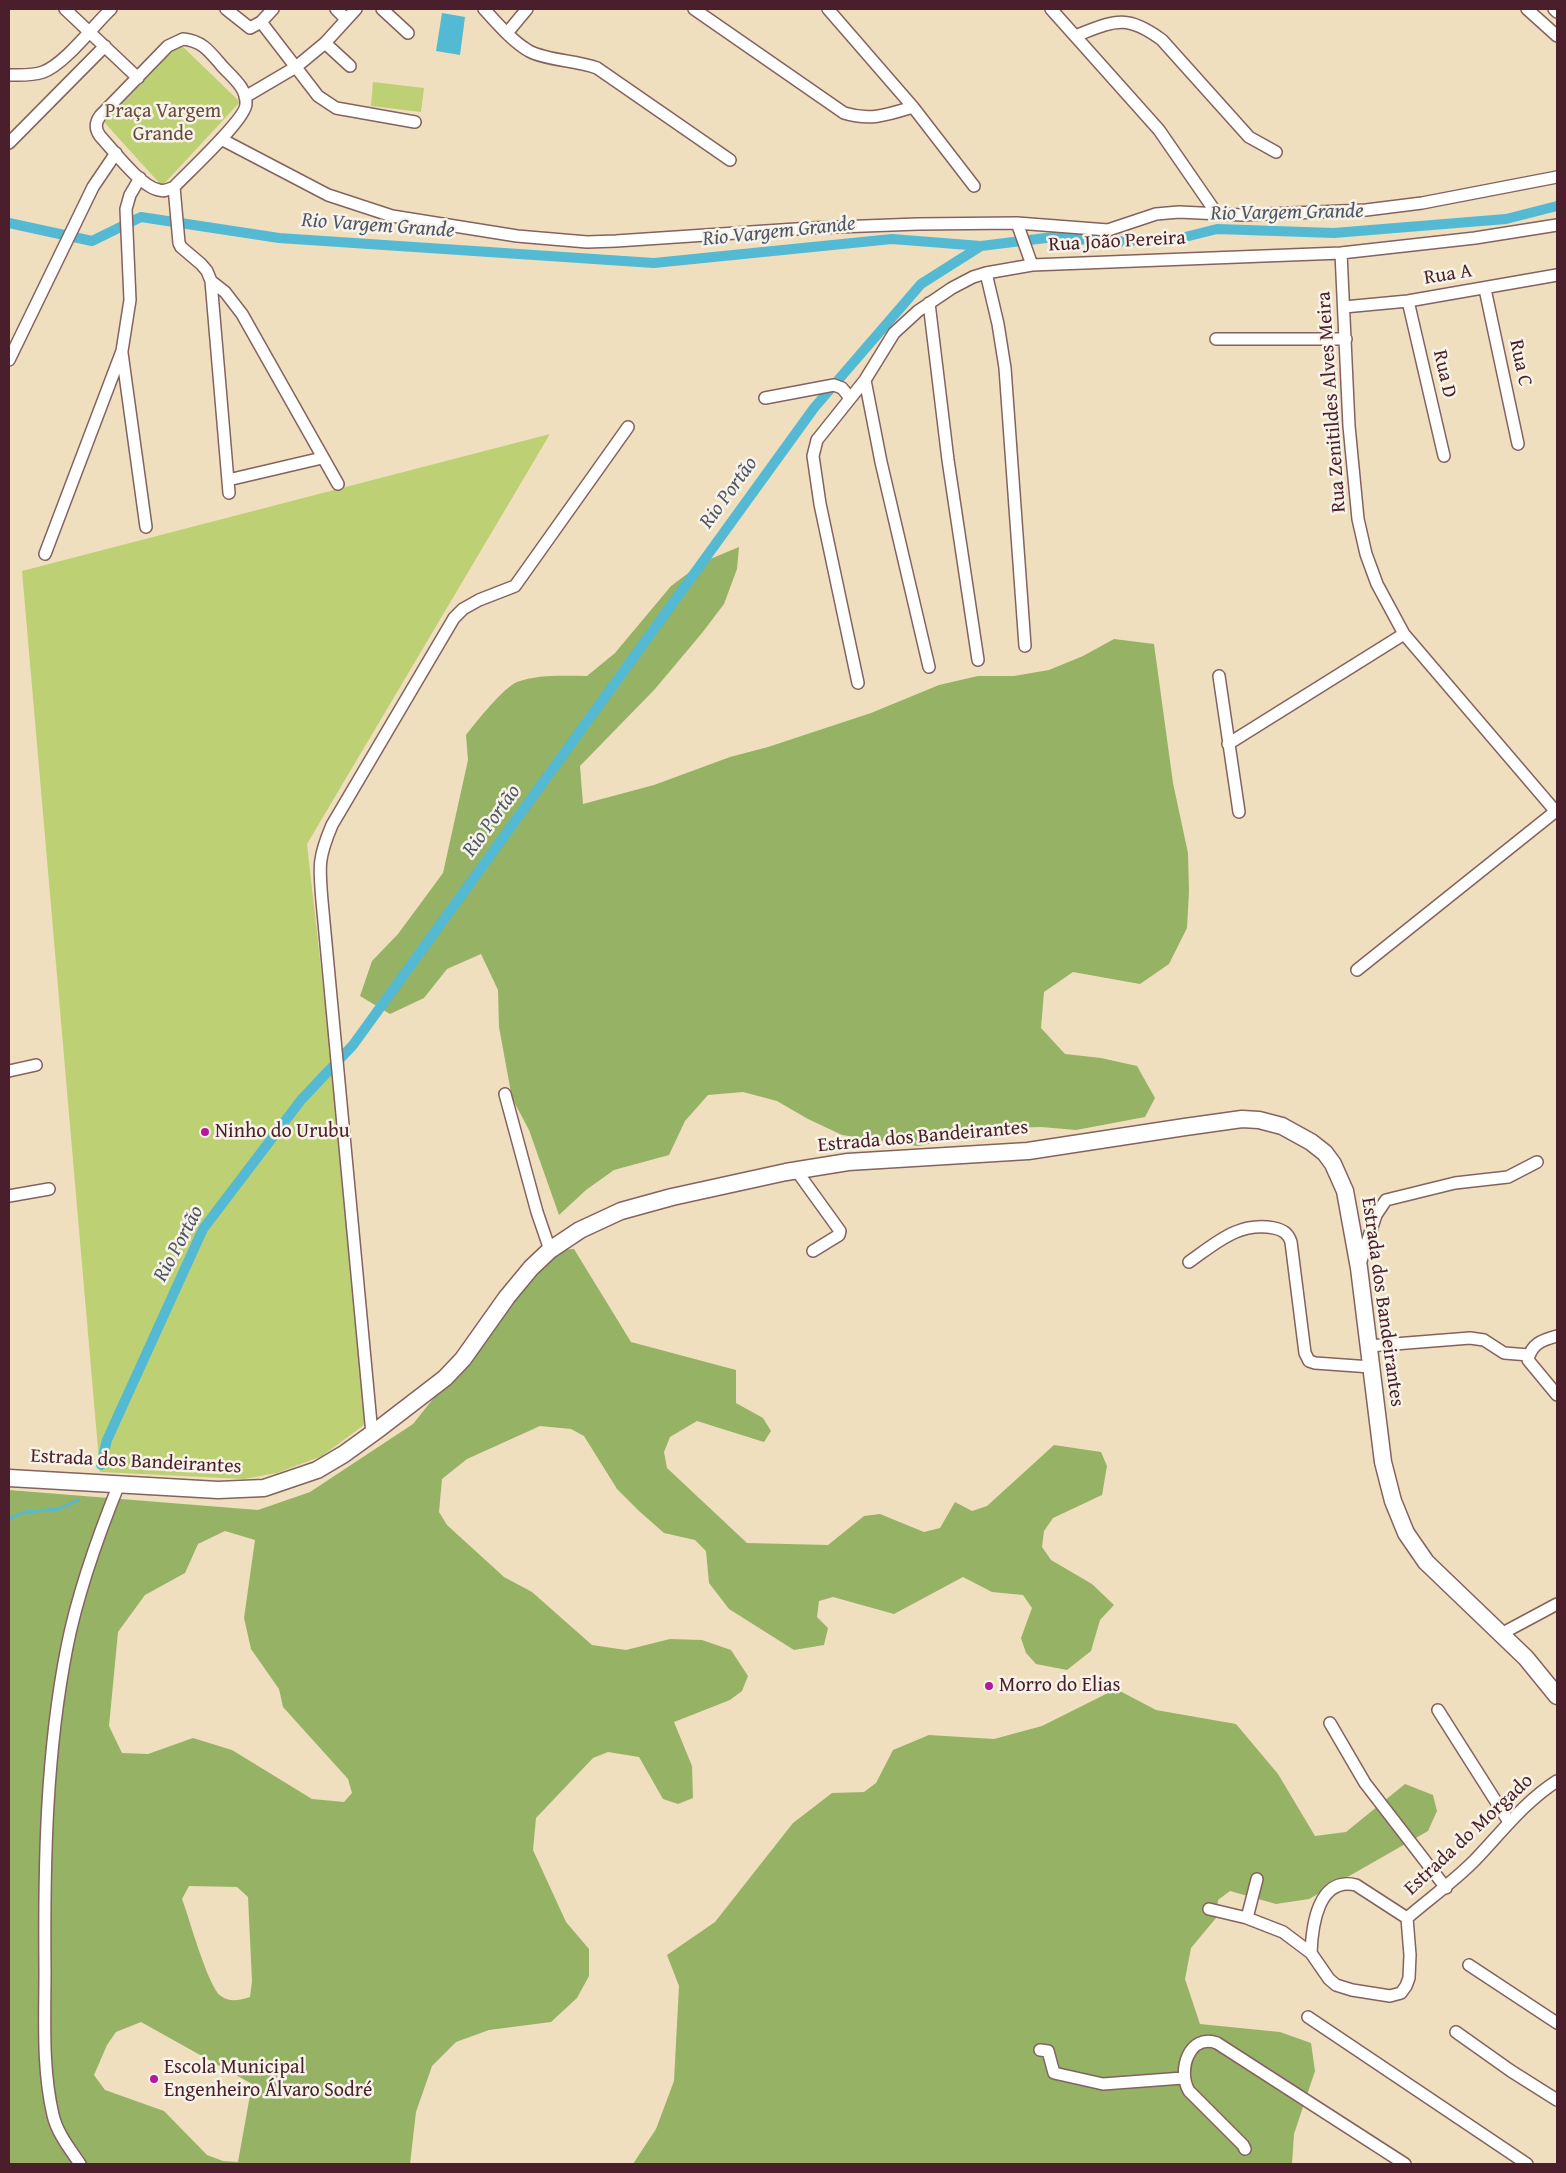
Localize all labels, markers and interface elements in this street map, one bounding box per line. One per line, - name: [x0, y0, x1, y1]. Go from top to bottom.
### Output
- park label: Praça Vargem Grande: [105, 100, 221, 147]
- water label: Rio Vargem Grande: [1210, 199, 1364, 227]
- water label: Rio Vargem Grande: [301, 208, 455, 244]
- water label: Rio Vargem Grande: [701, 211, 857, 253]
- street label: Rua João Pereira: [1048, 226, 1186, 258]
- street label: Rua A: [1422, 259, 1474, 291]
- street label: Rua Zenitildes Alves Meira: [1312, 291, 1352, 513]
- street label: Rua C: [1503, 337, 1537, 389]
- street label: Rua D: [1427, 348, 1461, 400]
- water label: Rio Portão: [695, 452, 763, 534]
- water label: Rio Portão: [458, 780, 526, 862]
- street label: Estrada dos Bandeirantes: [817, 1116, 1029, 1158]
- place label: Ninho do Urubu: [215, 1120, 349, 1144]
- marker: Ninho do Urubu: [199, 1126, 211, 1138]
- street label: Estrada dos Bandeirantes: [1355, 1196, 1409, 1408]
- water label: Rio Portão: [149, 1202, 209, 1286]
- street label: Estrada dos Bandeirantes: [30, 1444, 242, 1480]
- place label: Morro do Elias: [999, 1674, 1120, 1698]
- marker: Morro do Elias: [983, 1680, 995, 1692]
- street label: Estrada do Morgado: [1400, 1769, 1538, 1901]
- place label: Escola Municipal Engenheiro Álvaro Sodré: [164, 2056, 372, 2103]
- marker: Escola Municipal Engenheiro Álvaro Sodré: [148, 2073, 160, 2085]

